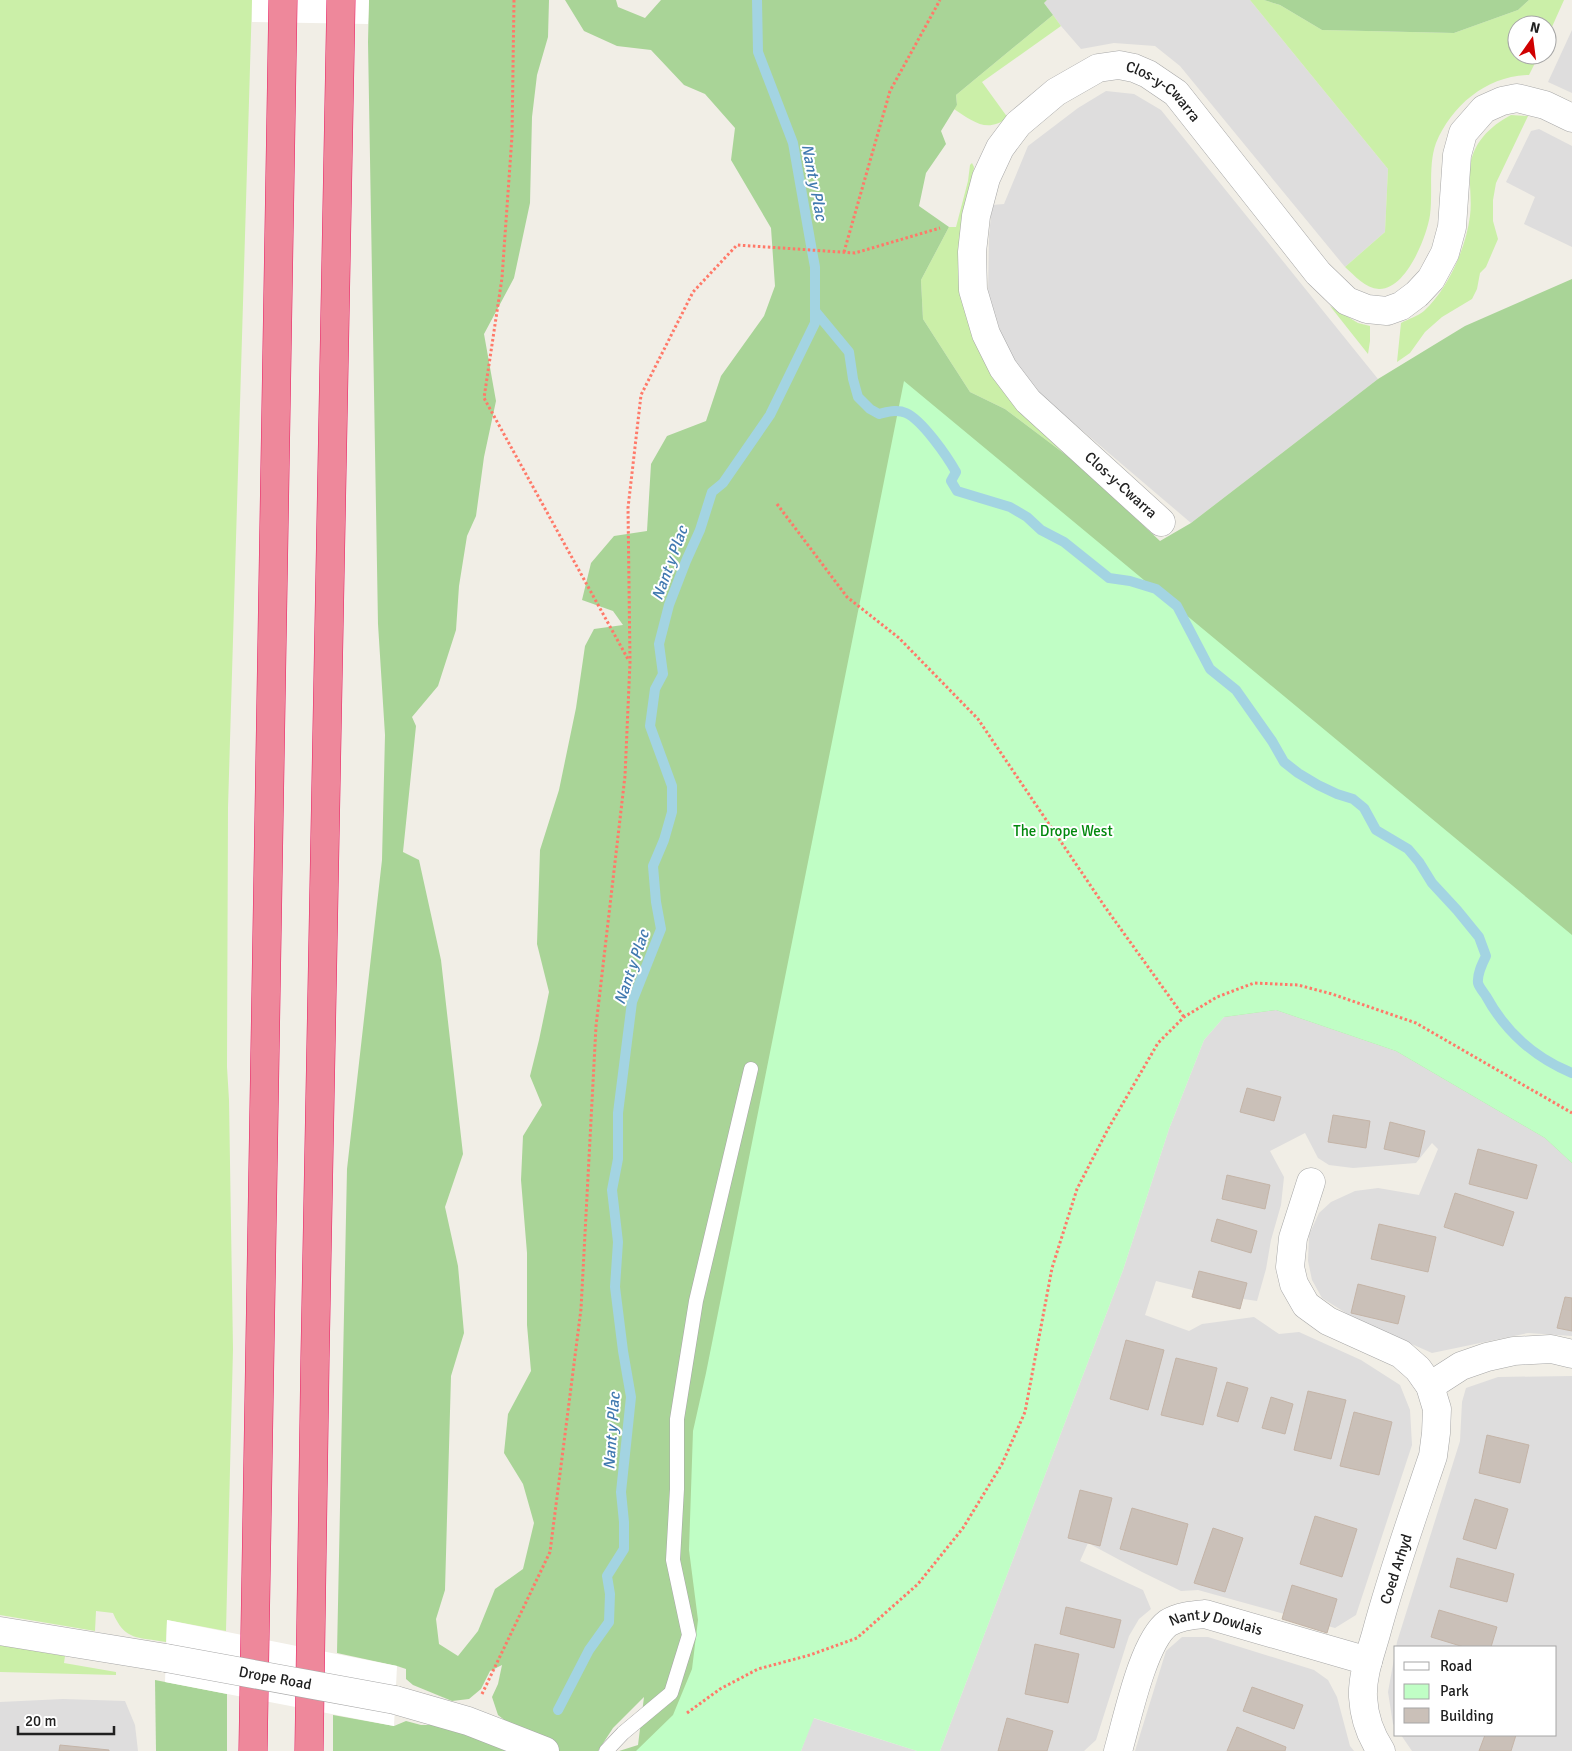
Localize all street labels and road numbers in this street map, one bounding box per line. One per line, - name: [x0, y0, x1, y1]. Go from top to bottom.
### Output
- street label: Clos-y-Cwarra: [1125, 58, 1204, 125]
- street label: Clos-y-Cwarra: [1081, 448, 1161, 522]
- street label: Coed Arhyd: [1376, 1531, 1416, 1606]
- street label: Nant y Dowlais: [1166, 1605, 1265, 1639]
- street label: Drope Road: [237, 1663, 313, 1694]

